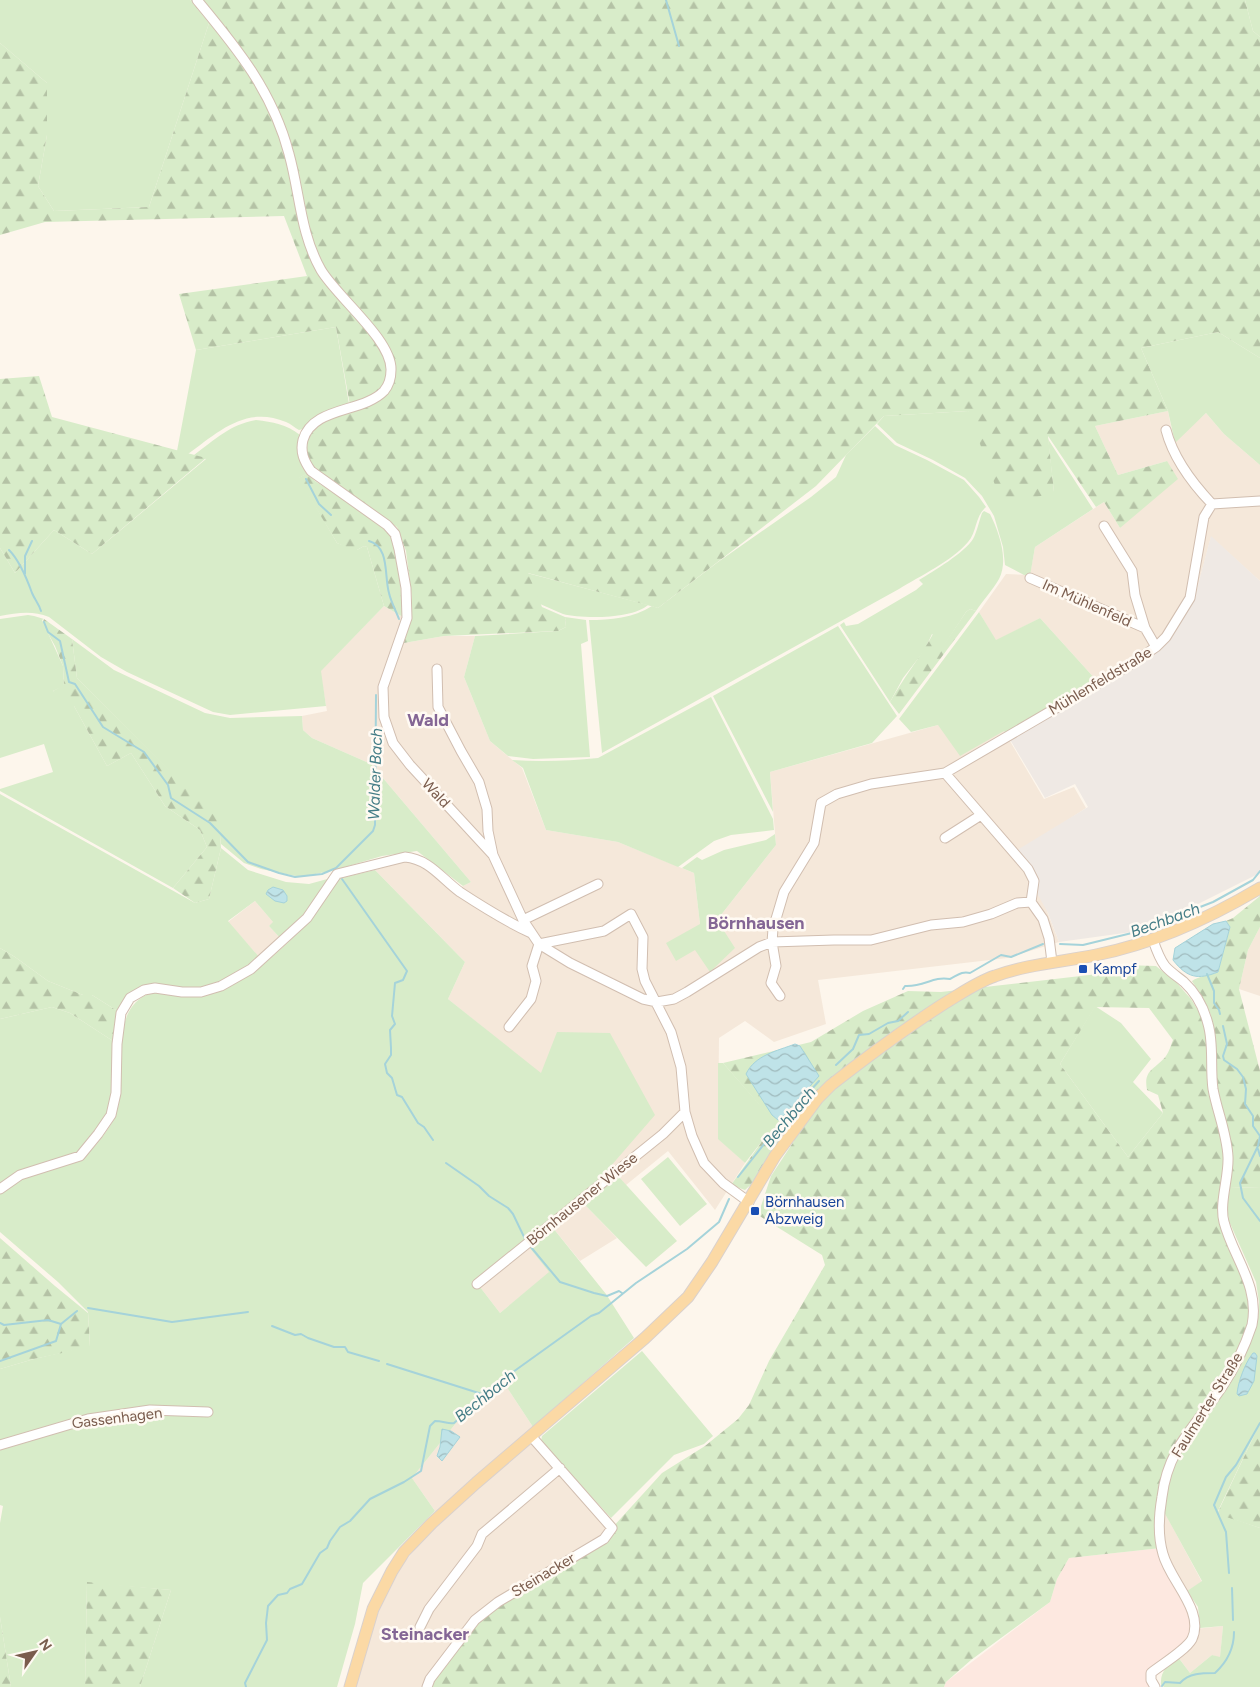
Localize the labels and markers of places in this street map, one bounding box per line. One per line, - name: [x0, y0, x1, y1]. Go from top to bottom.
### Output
- place label: Kampf: [1093, 960, 1137, 978]
- marker: Kampf: [1077, 963, 1089, 975]
- place label: Börnhausen Abzweig: [765, 1193, 844, 1228]
- marker: Börnhausen Abzweig: [749, 1205, 761, 1217]

